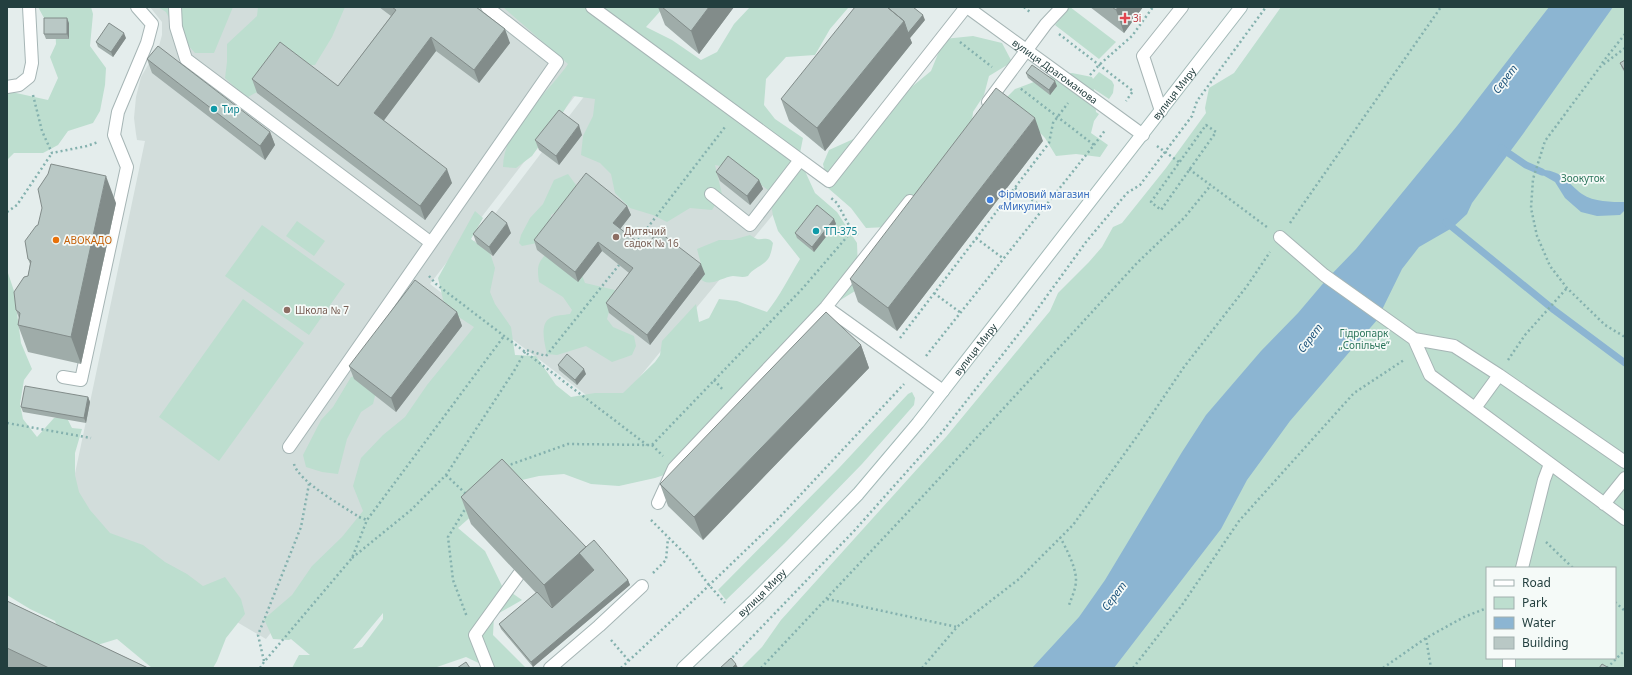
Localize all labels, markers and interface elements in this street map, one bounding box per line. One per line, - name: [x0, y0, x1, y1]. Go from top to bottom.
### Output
- place label: 3і: [1133, 11, 1141, 25]
- marker: 3і: [1120, 13, 1130, 23]
- street label: вулиця Драгоманова: [1010, 35, 1101, 107]
- water label: Серет: [1489, 61, 1520, 96]
- street label: вулиця Миру: [1149, 64, 1199, 123]
- place label: Тир: [222, 102, 240, 116]
- marker: Тир: [209, 104, 219, 114]
- park label: Зоокуток: [1561, 171, 1606, 185]
- place label: Фірмовий магазин «Микулин»: [998, 187, 1090, 213]
- marker: Фірмовий магазин «Микулин»: [985, 195, 995, 205]
- place label: Дитячий садок № 16: [624, 224, 679, 250]
- place label: ТП-375: [824, 224, 858, 238]
- marker: ТП-375: [811, 226, 821, 236]
- marker: Дитячий садок № 16: [611, 232, 621, 242]
- place label: АВОКАДО: [64, 233, 112, 247]
- marker: АВОКАДО: [51, 235, 61, 245]
- place label: Школа № 7: [295, 303, 349, 317]
- marker: Школа № 7: [282, 305, 292, 315]
- street label: вулиця Миру: [950, 320, 1001, 379]
- water label: Серет: [1294, 320, 1325, 355]
- park label: Гідропарк „Сопільче“: [1338, 326, 1390, 352]
- street label: вулиця Миру: [734, 565, 790, 620]
- legend: [1486, 567, 1616, 659]
- text: Road: [1522, 574, 1551, 591]
- water label: Серет: [1098, 578, 1129, 613]
- text: Park: [1522, 594, 1548, 611]
- text: Water: [1522, 614, 1556, 631]
- text: Building: [1522, 634, 1569, 651]

